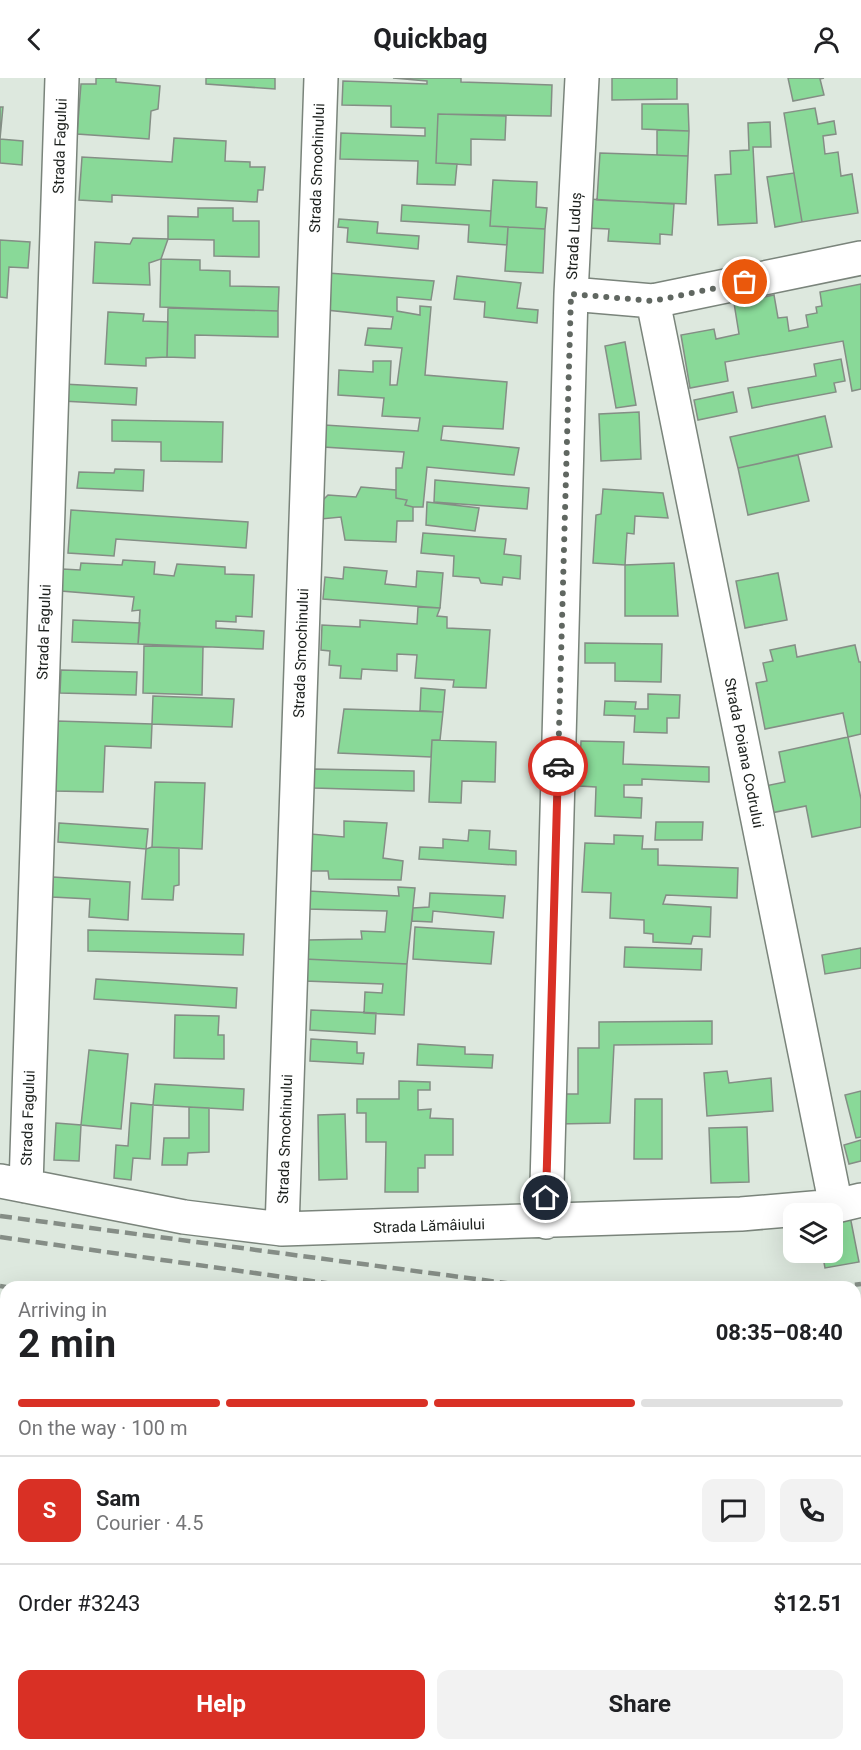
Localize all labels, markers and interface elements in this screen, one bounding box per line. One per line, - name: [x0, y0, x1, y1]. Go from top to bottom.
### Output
- icon: back: [18, 23, 51, 56]
- text: Quickbag: [373, 23, 488, 55]
- icon: person: [810, 23, 843, 56]
- street label: Strada Fagului: [49, 98, 71, 194]
- street label: Strada Smochinului: [306, 103, 328, 233]
- street label: Strada Luduș: [563, 192, 585, 280]
- pin: [719, 256, 770, 307]
- icon: bag: [728, 265, 761, 298]
- street label: Strada Fagului: [33, 584, 55, 680]
- street label: Strada Smochinului: [290, 588, 312, 718]
- street label: Strada Poiana Codrului: [721, 676, 767, 830]
- courier: [528, 736, 588, 796]
- icon: car: [542, 750, 575, 783]
- street label: Strada Fagului: [17, 1070, 39, 1166]
- street label: Strada Smochinului: [274, 1074, 296, 1204]
- pin: [520, 1172, 571, 1223]
- icon: home: [529, 1181, 562, 1214]
- map controls: [783, 1203, 843, 1263]
- button: layers: [783, 1203, 843, 1263]
- street label: Strada Lămâiului: [373, 1215, 485, 1237]
- text: Arriving in: [18, 1298, 107, 1322]
- text: 08:35–08:40: [716, 1320, 843, 1345]
- text: 2 min: [18, 1321, 116, 1367]
- text: On the way · 100 m: [18, 1416, 187, 1440]
- button: chat: [702, 1479, 765, 1542]
- button: phone: [780, 1479, 843, 1542]
- text: Sam: [96, 1486, 140, 1511]
- text: S: [43, 1498, 56, 1523]
- text: Courier · 4.5: [96, 1511, 203, 1535]
- text: Order #3243: [18, 1591, 140, 1616]
- text: $12.51: [774, 1591, 843, 1616]
- button: Help: [18, 1670, 425, 1739]
- button: Share: [437, 1670, 843, 1739]

